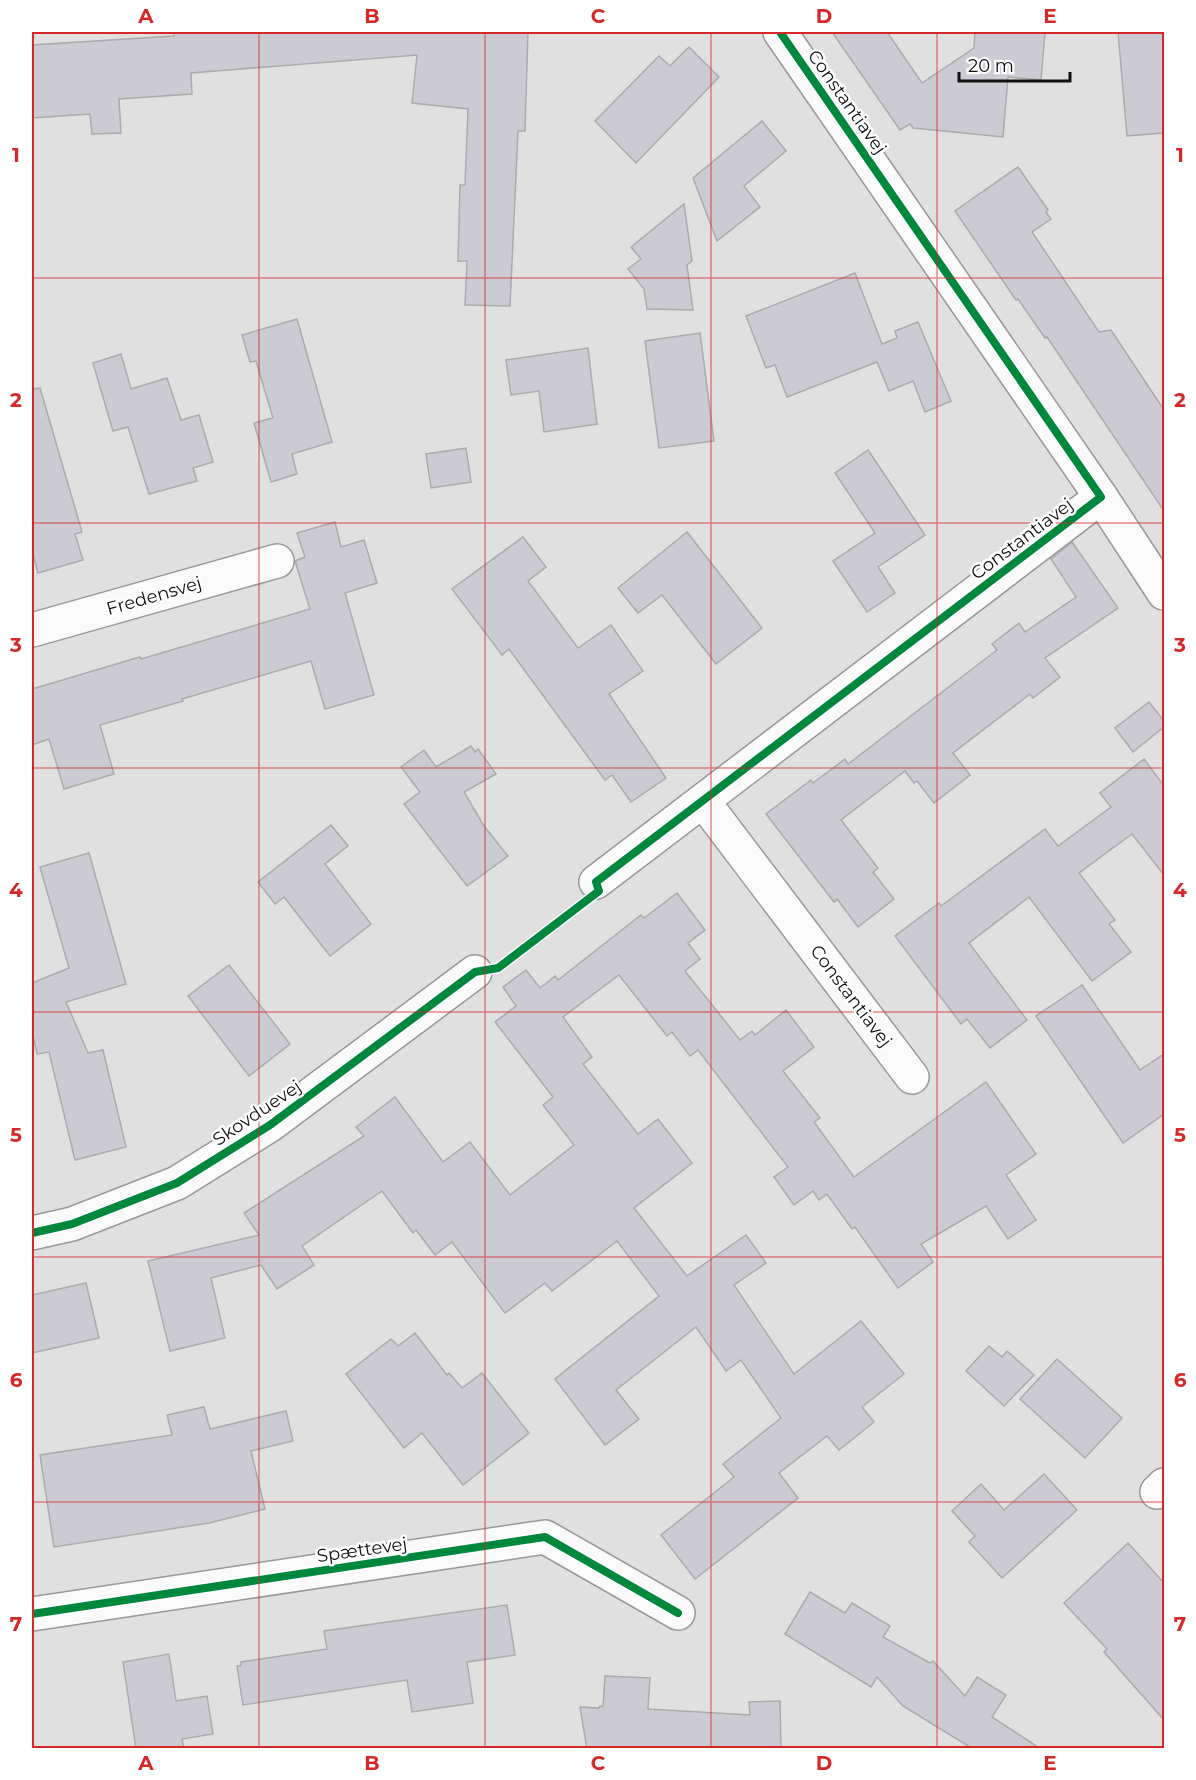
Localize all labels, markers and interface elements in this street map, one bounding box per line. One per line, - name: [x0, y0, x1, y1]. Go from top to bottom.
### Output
- text: A: [137, 4, 154, 28]
- text: B: [364, 4, 380, 28]
- text: C: [591, 4, 606, 28]
- text: D: [816, 4, 832, 28]
- text: E: [1043, 4, 1057, 28]
- scale bar: [959, 45, 1070, 83]
- street label: Constantiavej: [803, 46, 891, 158]
- text: 20 m: [968, 55, 1014, 77]
- text: 1: [12, 143, 20, 167]
- text: 1: [1176, 143, 1184, 167]
- text: 2: [10, 388, 22, 412]
- text: 2: [1174, 388, 1186, 412]
- street label: Constantiavej: [967, 493, 1077, 585]
- street label: Fredensvej: [104, 572, 204, 620]
- text: 3: [9, 633, 22, 657]
- text: 3: [1173, 633, 1186, 657]
- text: 4: [9, 878, 23, 902]
- text: 4: [1173, 878, 1187, 902]
- street label: Constantiavej: [805, 941, 897, 1051]
- street label: Skovduevej: [209, 1075, 305, 1151]
- text: 5: [10, 1123, 22, 1147]
- text: 5: [1174, 1123, 1186, 1147]
- text: 6: [10, 1368, 23, 1392]
- text: 6: [1174, 1368, 1187, 1392]
- street label: Spættevej: [315, 1533, 409, 1567]
- text: 7: [10, 1612, 22, 1636]
- text: 7: [1174, 1612, 1186, 1636]
- text: A: [137, 1751, 154, 1775]
- text: B: [364, 1751, 380, 1775]
- text: C: [591, 1751, 606, 1775]
- text: D: [816, 1751, 832, 1775]
- text: E: [1043, 1751, 1057, 1775]

